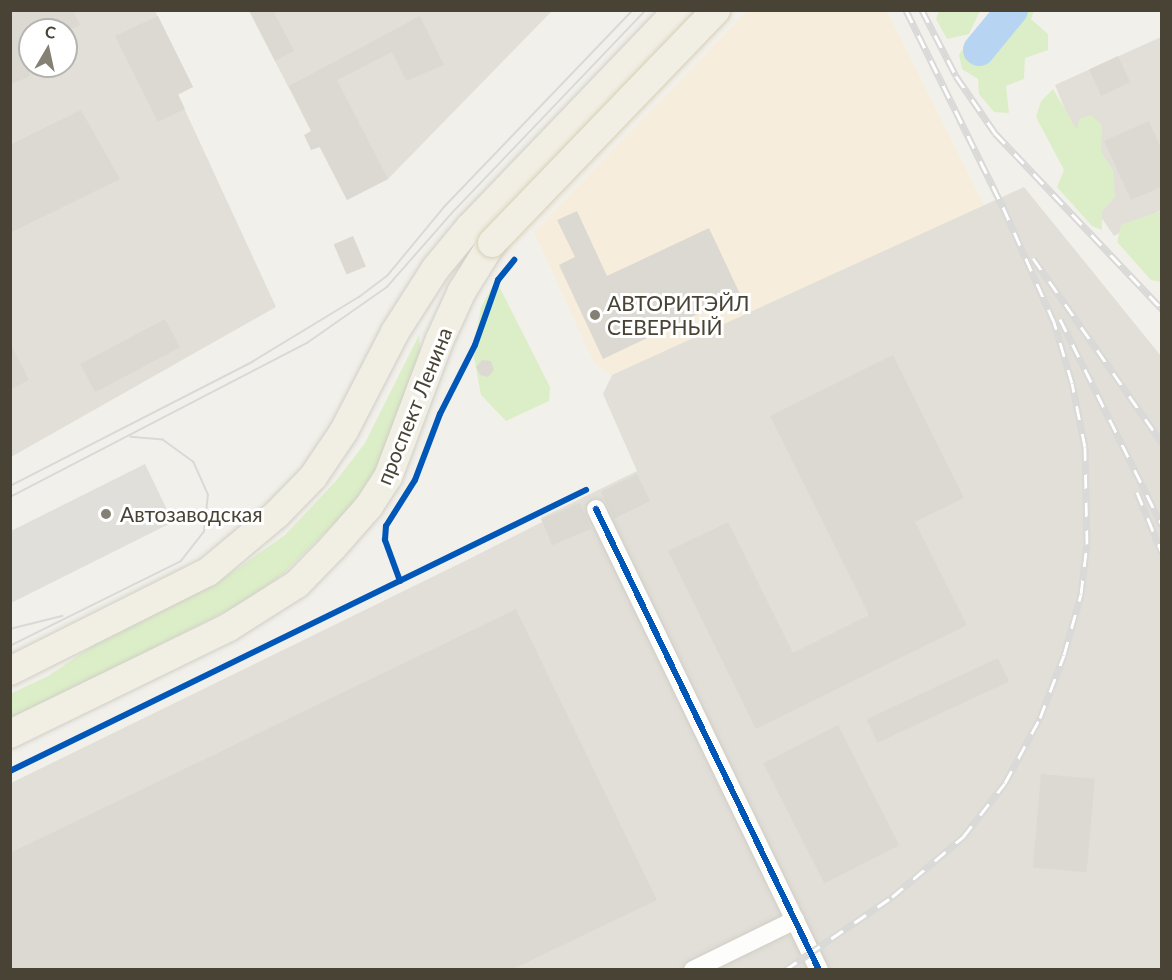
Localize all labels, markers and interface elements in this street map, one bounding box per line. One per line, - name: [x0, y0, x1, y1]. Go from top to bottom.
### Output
- north arrow: [18, 18, 78, 78]
- text: С: [44, 21, 57, 42]
- place label: АВТОРИТЭЙЛ СЕВЕРНЫЙ: [607, 290, 749, 340]
- marker: АВТОРИТЭЙЛ СЕВЕРНЫЙ: [588, 308, 602, 322]
- street label: проспект Ленина: [371, 324, 457, 488]
- place label: Автозаводская: [120, 501, 263, 527]
- marker: Автозаводская: [97, 505, 115, 523]

